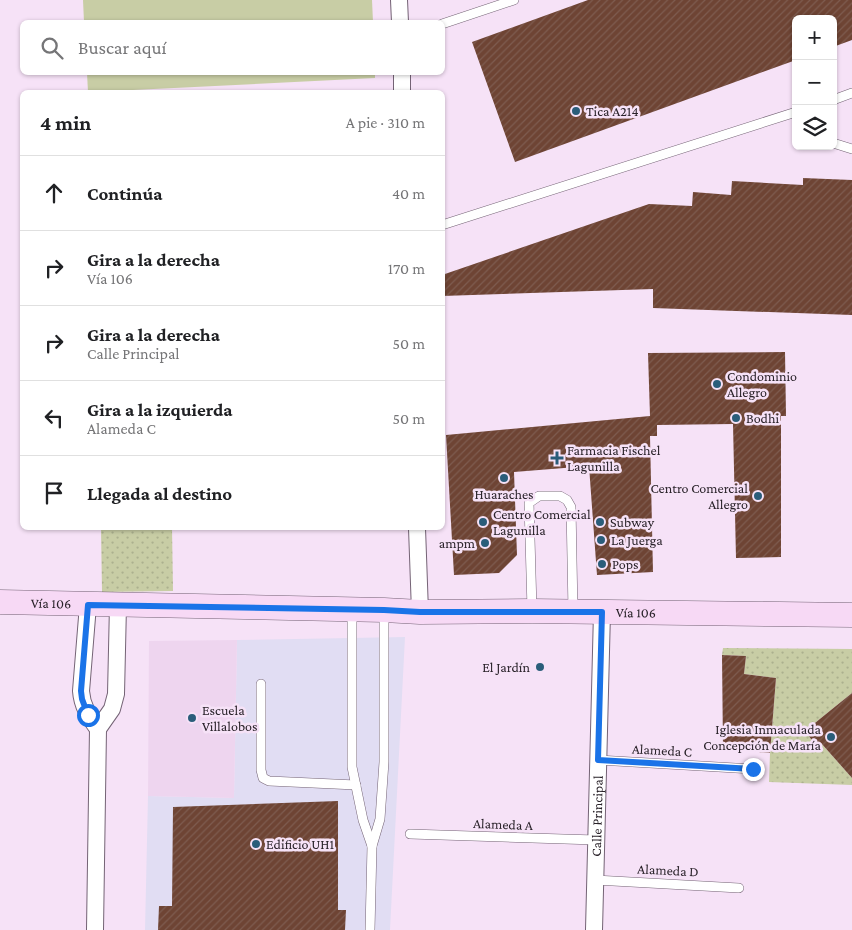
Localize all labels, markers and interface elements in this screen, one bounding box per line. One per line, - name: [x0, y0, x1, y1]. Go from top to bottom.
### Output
- map controls: [792, 15, 837, 150]
- button: +: [792, 15, 837, 60]
- search box: [20, 20, 445, 75]
- icon: search: [38, 34, 66, 62]
- text: Buscar aquí: [78, 37, 167, 58]
- button: −: [792, 60, 837, 105]
- place label: Tica A214: [586, 103, 639, 119]
- marker: Tica A214: [570, 105, 582, 117]
- button: layers: [792, 105, 837, 150]
- text: 4 min: [40, 111, 91, 135]
- text: A pie · 310 m: [346, 114, 425, 131]
- icon: ahead: [40, 179, 68, 207]
- text: Continúa: [87, 183, 163, 204]
- text: 40 m: [392, 185, 425, 202]
- text: Gira a la derecha: [87, 249, 220, 270]
- icon: right: [40, 254, 68, 282]
- text: 170 m: [388, 260, 425, 277]
- text: Vía 106: [87, 270, 133, 287]
- text: Gira a la derecha: [87, 324, 220, 345]
- icon: right: [40, 329, 68, 357]
- text: 50 m: [393, 335, 425, 352]
- text: Calle Principal: [87, 345, 180, 362]
- place label: Condominio Allegro: [727, 368, 797, 400]
- marker: Condominio Allegro: [711, 378, 723, 390]
- text: Gira a la izquierda: [87, 399, 233, 420]
- icon: left: [40, 404, 68, 432]
- text: 50 m: [393, 410, 425, 427]
- place label: Bodhi: [746, 410, 779, 426]
- marker: Bodhi: [730, 412, 742, 424]
- text: Alameda C: [87, 420, 156, 437]
- place label: Farmacia Fischel Lagunilla: [567, 442, 661, 474]
- marker: Farmacia Fischel Lagunilla: [551, 452, 563, 464]
- marker: Huaraches: [498, 472, 510, 484]
- icon: arrive: [40, 479, 68, 507]
- place label: Centro Comercial Allegro: [650, 480, 748, 512]
- text: Llegada al destino: [87, 483, 232, 504]
- place label: Huaraches: [474, 486, 534, 502]
- marker: Centro Comercial Allegro: [752, 490, 764, 502]
- place label: Centro Comercial Lagunilla: [493, 506, 591, 538]
- place label: Subway: [610, 514, 655, 530]
- marker: Centro Comercial Lagunilla: [477, 516, 489, 528]
- marker: Subway: [594, 516, 606, 528]
- place label: La Juerga: [611, 532, 663, 548]
- marker: La Juerga: [595, 534, 607, 546]
- place label: ampm: [439, 535, 475, 551]
- marker: ampm: [479, 537, 491, 549]
- place label: Pops: [612, 556, 639, 572]
- marker: Pops: [596, 558, 608, 570]
- street label: Vía 106: [31, 595, 71, 611]
- street label: Vía 106: [616, 604, 656, 621]
- place label: El Jardín: [482, 659, 530, 675]
- marker: El Jardín: [534, 661, 546, 673]
- place label: Escuela Villalobos: [202, 702, 258, 734]
- route start: [77, 704, 100, 727]
- marker: Escuela Villalobos: [186, 712, 198, 724]
- place label: Iglesia Inmaculada Concepción de María: [703, 721, 822, 753]
- marker: Iglesia Inmaculada Concepción de María: [825, 731, 837, 743]
- street label: Alameda C: [631, 740, 693, 760]
- route end: [742, 758, 765, 781]
- street label: Calle Principal: [588, 775, 606, 857]
- street label: Alameda A: [473, 815, 533, 833]
- place label: Edificio UH1: [266, 836, 334, 852]
- marker: Edificio UH1: [250, 838, 262, 850]
- street label: Alameda D: [637, 860, 699, 880]

